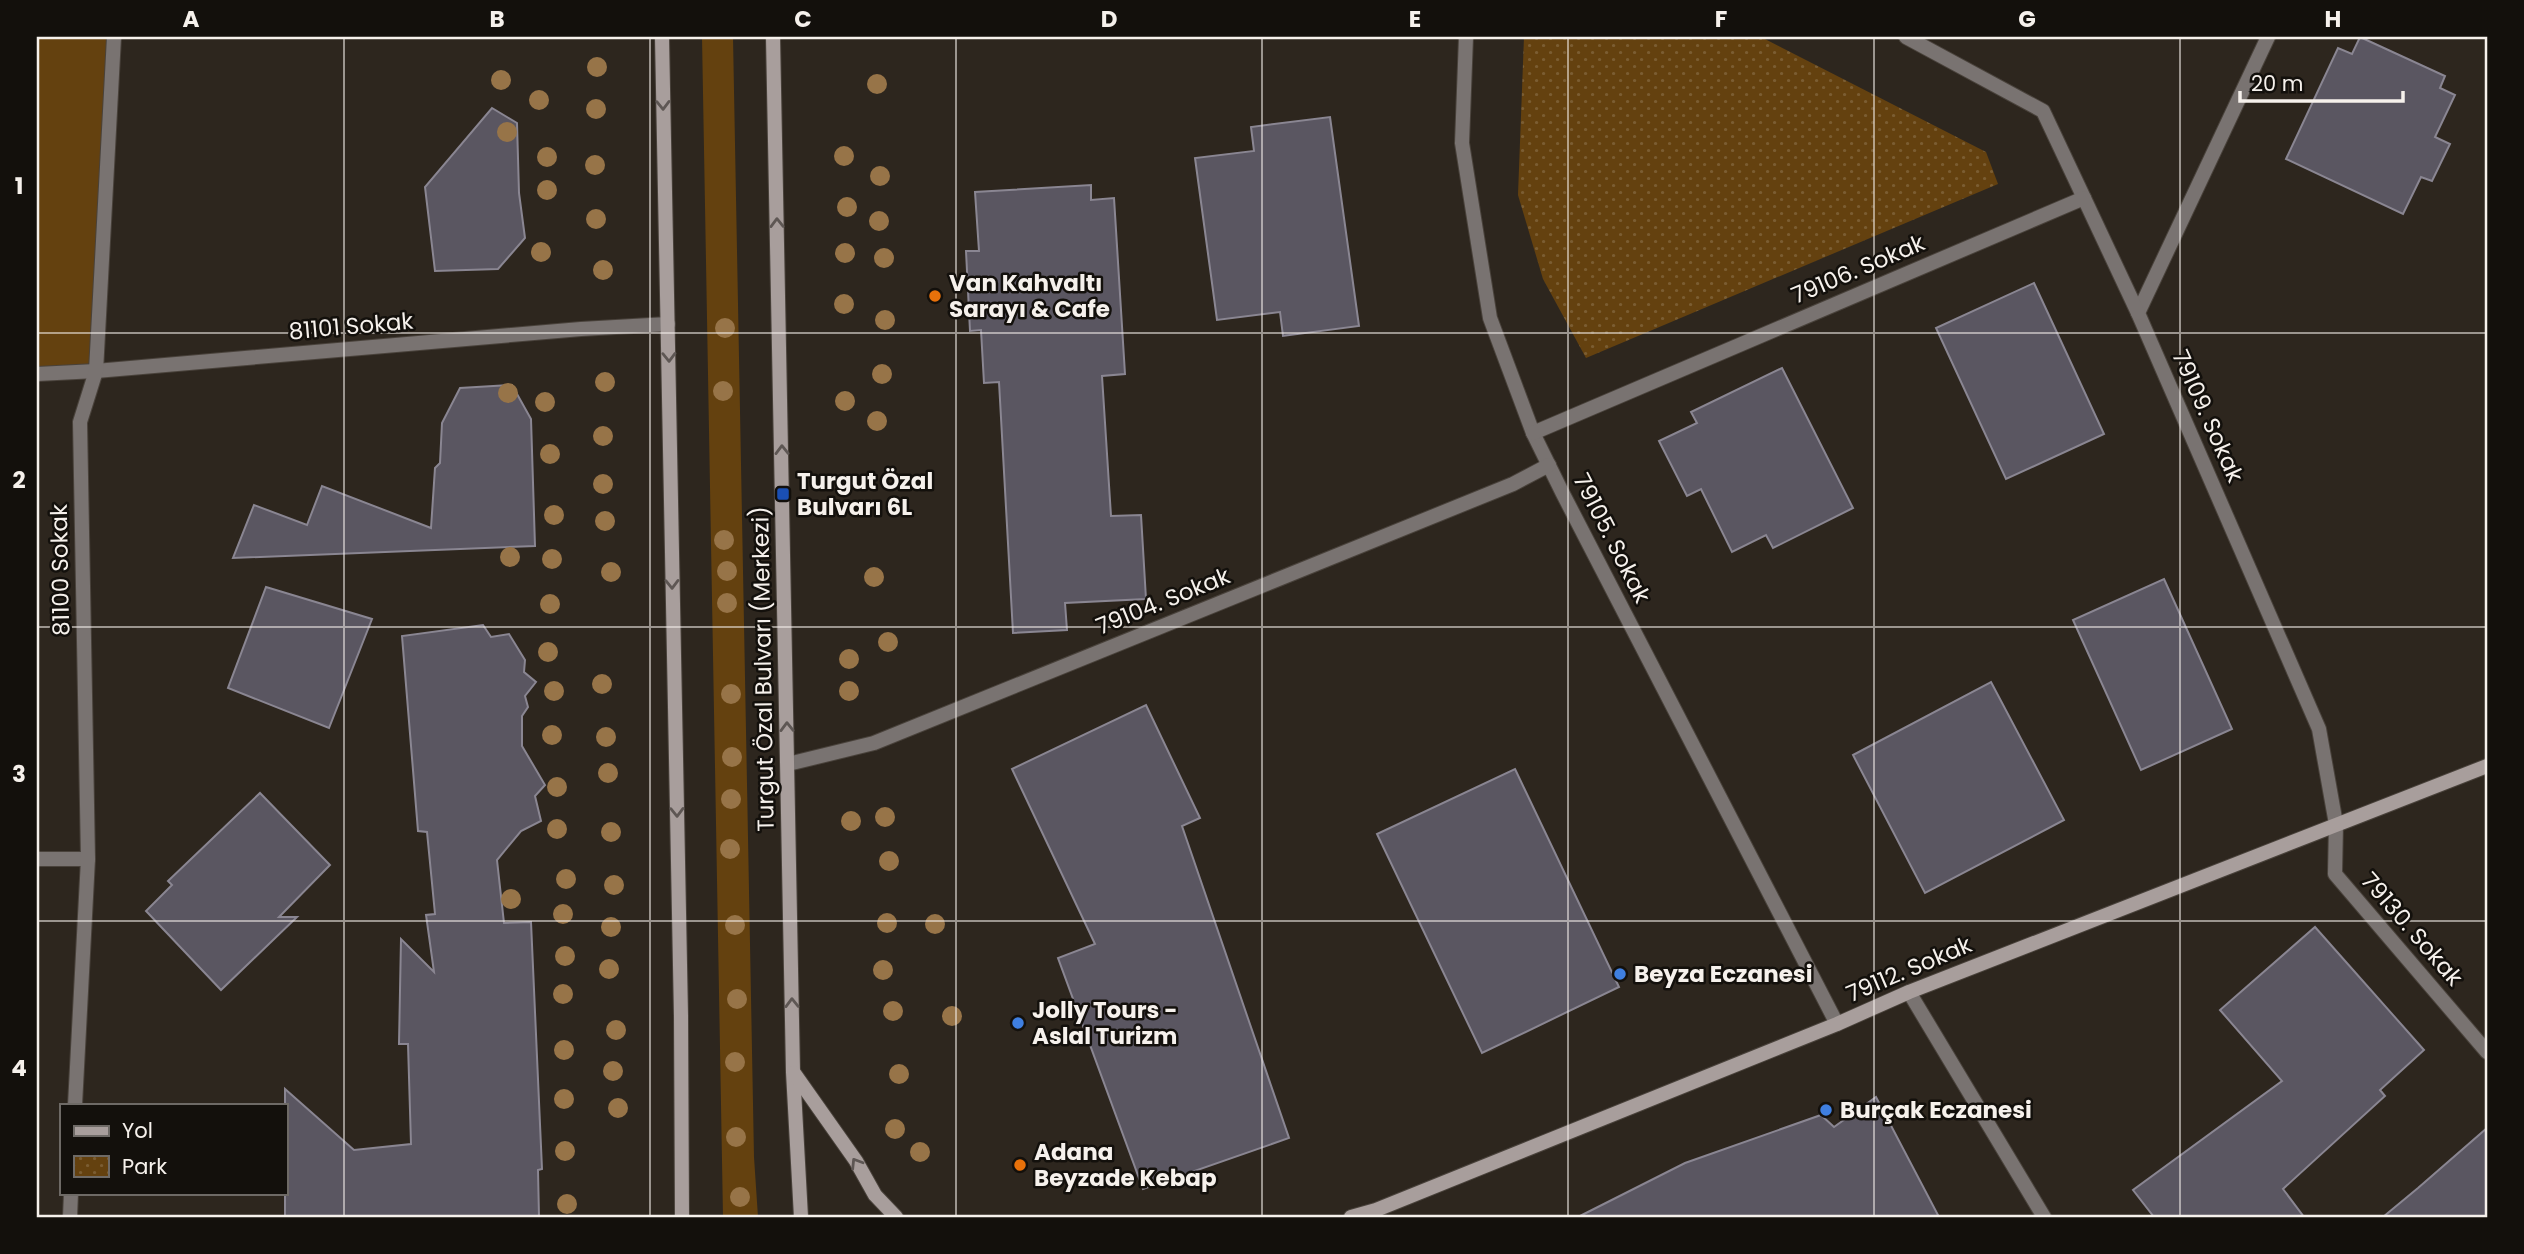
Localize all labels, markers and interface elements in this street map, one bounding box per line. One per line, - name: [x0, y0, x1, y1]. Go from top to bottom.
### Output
- text: A: [183, 3, 200, 35]
- text: B: [489, 3, 505, 35]
- text: C: [794, 3, 812, 35]
- text: D: [1101, 3, 1117, 35]
- text: E: [1409, 3, 1421, 35]
- text: F: [1715, 3, 1727, 35]
- text: G: [2018, 3, 2036, 35]
- text: H: [2325, 3, 2341, 35]
- scale bar: [2240, 60, 2403, 104]
- text: 20 m: [2251, 69, 2304, 98]
- one-way arrow: [655, 100, 671, 111]
- text: 1: [15, 170, 23, 202]
- one-way arrow: [770, 217, 785, 228]
- street label: 79106. Sokak: [1786, 226, 1930, 311]
- place label: Van Kahvaltı Sarayı & Cafe: [949, 267, 1110, 325]
- marker: Van Kahvaltı Sarayı & Cafe: [927, 288, 943, 304]
- street label: 81101 Sokak: [288, 305, 415, 347]
- street label: 79109. Sokak: [2165, 345, 2252, 487]
- one-way arrow: [661, 352, 677, 363]
- one-way arrow: [774, 445, 790, 455]
- text: 2: [12, 464, 26, 496]
- place label: Turgut Özal Bulvarı 6L: [797, 465, 933, 523]
- street label: 79105. Sokak: [1566, 468, 1658, 609]
- marker: Turgut Özal Bulvarı 6L: [775, 486, 791, 502]
- street label: 81100 Sokak: [43, 504, 77, 636]
- street label: Turgut Özal Bulvarı (Merkezi): [744, 506, 782, 832]
- street label: 79104. Sokak: [1091, 560, 1235, 642]
- one-way arrow: [664, 580, 680, 590]
- one-way arrow: [780, 721, 795, 732]
- text: 3: [12, 758, 26, 790]
- one-way arrow: [669, 807, 685, 818]
- street label: 79130. Sokak: [2354, 865, 2470, 993]
- street label: 79112. Sokak: [1841, 928, 1977, 1010]
- place label: Beyza Eczanesi: [1634, 958, 1812, 990]
- marker: Beyza Eczanesi: [1612, 966, 1628, 982]
- place label: Jolly Tours - Aslal Turizm: [1032, 994, 1178, 1052]
- one-way arrow: [784, 998, 800, 1008]
- marker: Jolly Tours - Aslal Turizm: [1010, 1015, 1026, 1031]
- text: 4: [11, 1052, 27, 1084]
- place label: Burçak Eczanesi: [1840, 1094, 2032, 1126]
- marker: Burçak Eczanesi: [1818, 1102, 1834, 1118]
- legend: [60, 1104, 287, 1194]
- text: Yol: [122, 1116, 153, 1145]
- place label: Adana Beyzade Kebap: [1034, 1136, 1217, 1194]
- text: Park: [122, 1152, 167, 1181]
- one-way arrow: [851, 1157, 864, 1170]
- marker: Adana Beyzade Kebap: [1012, 1157, 1028, 1173]

